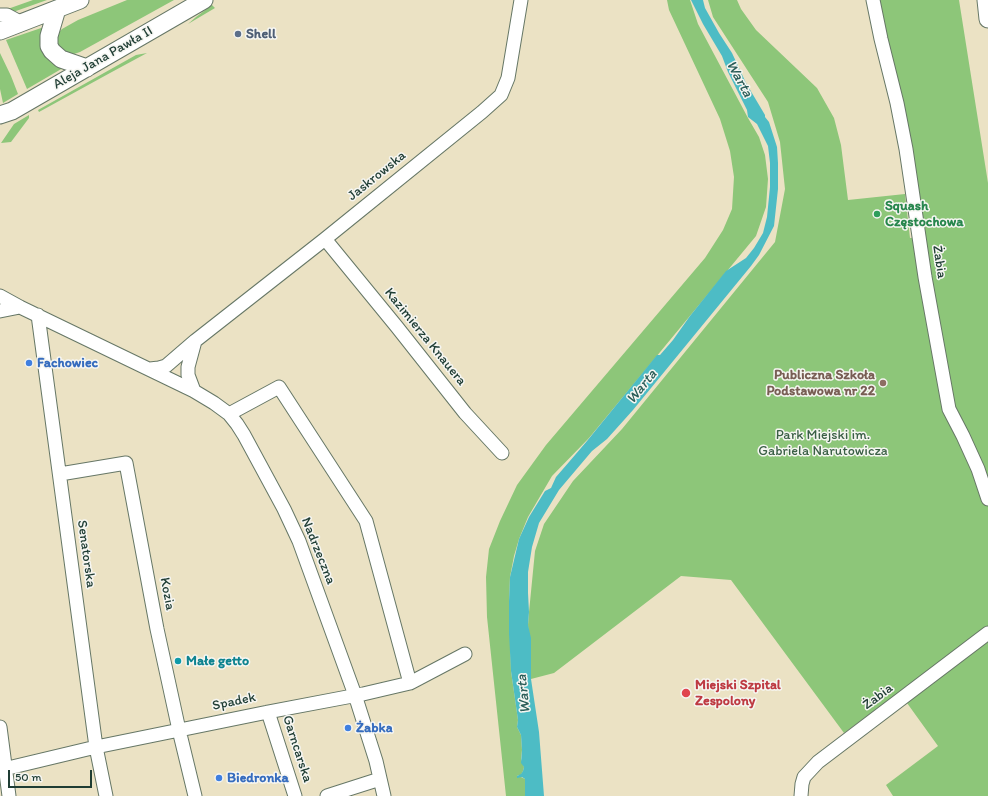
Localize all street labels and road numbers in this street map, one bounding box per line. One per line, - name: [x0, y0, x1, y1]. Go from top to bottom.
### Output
- street label: Aleja Jana Pawła II: [50, 23, 156, 93]
- street label: Jaskrowska: [344, 147, 410, 205]
- street label: Żabia: [928, 244, 950, 280]
- street label: Kazimierza Knauera: [380, 285, 470, 389]
- street label: Nadrzeczna: [297, 515, 339, 587]
- street label: Senatorska: [73, 519, 99, 589]
- street label: Kozia: [156, 576, 178, 612]
- street label: Żabia: [860, 680, 896, 714]
- street label: Spadek: [211, 689, 257, 715]
- street label: Garncarska: [278, 713, 316, 785]

